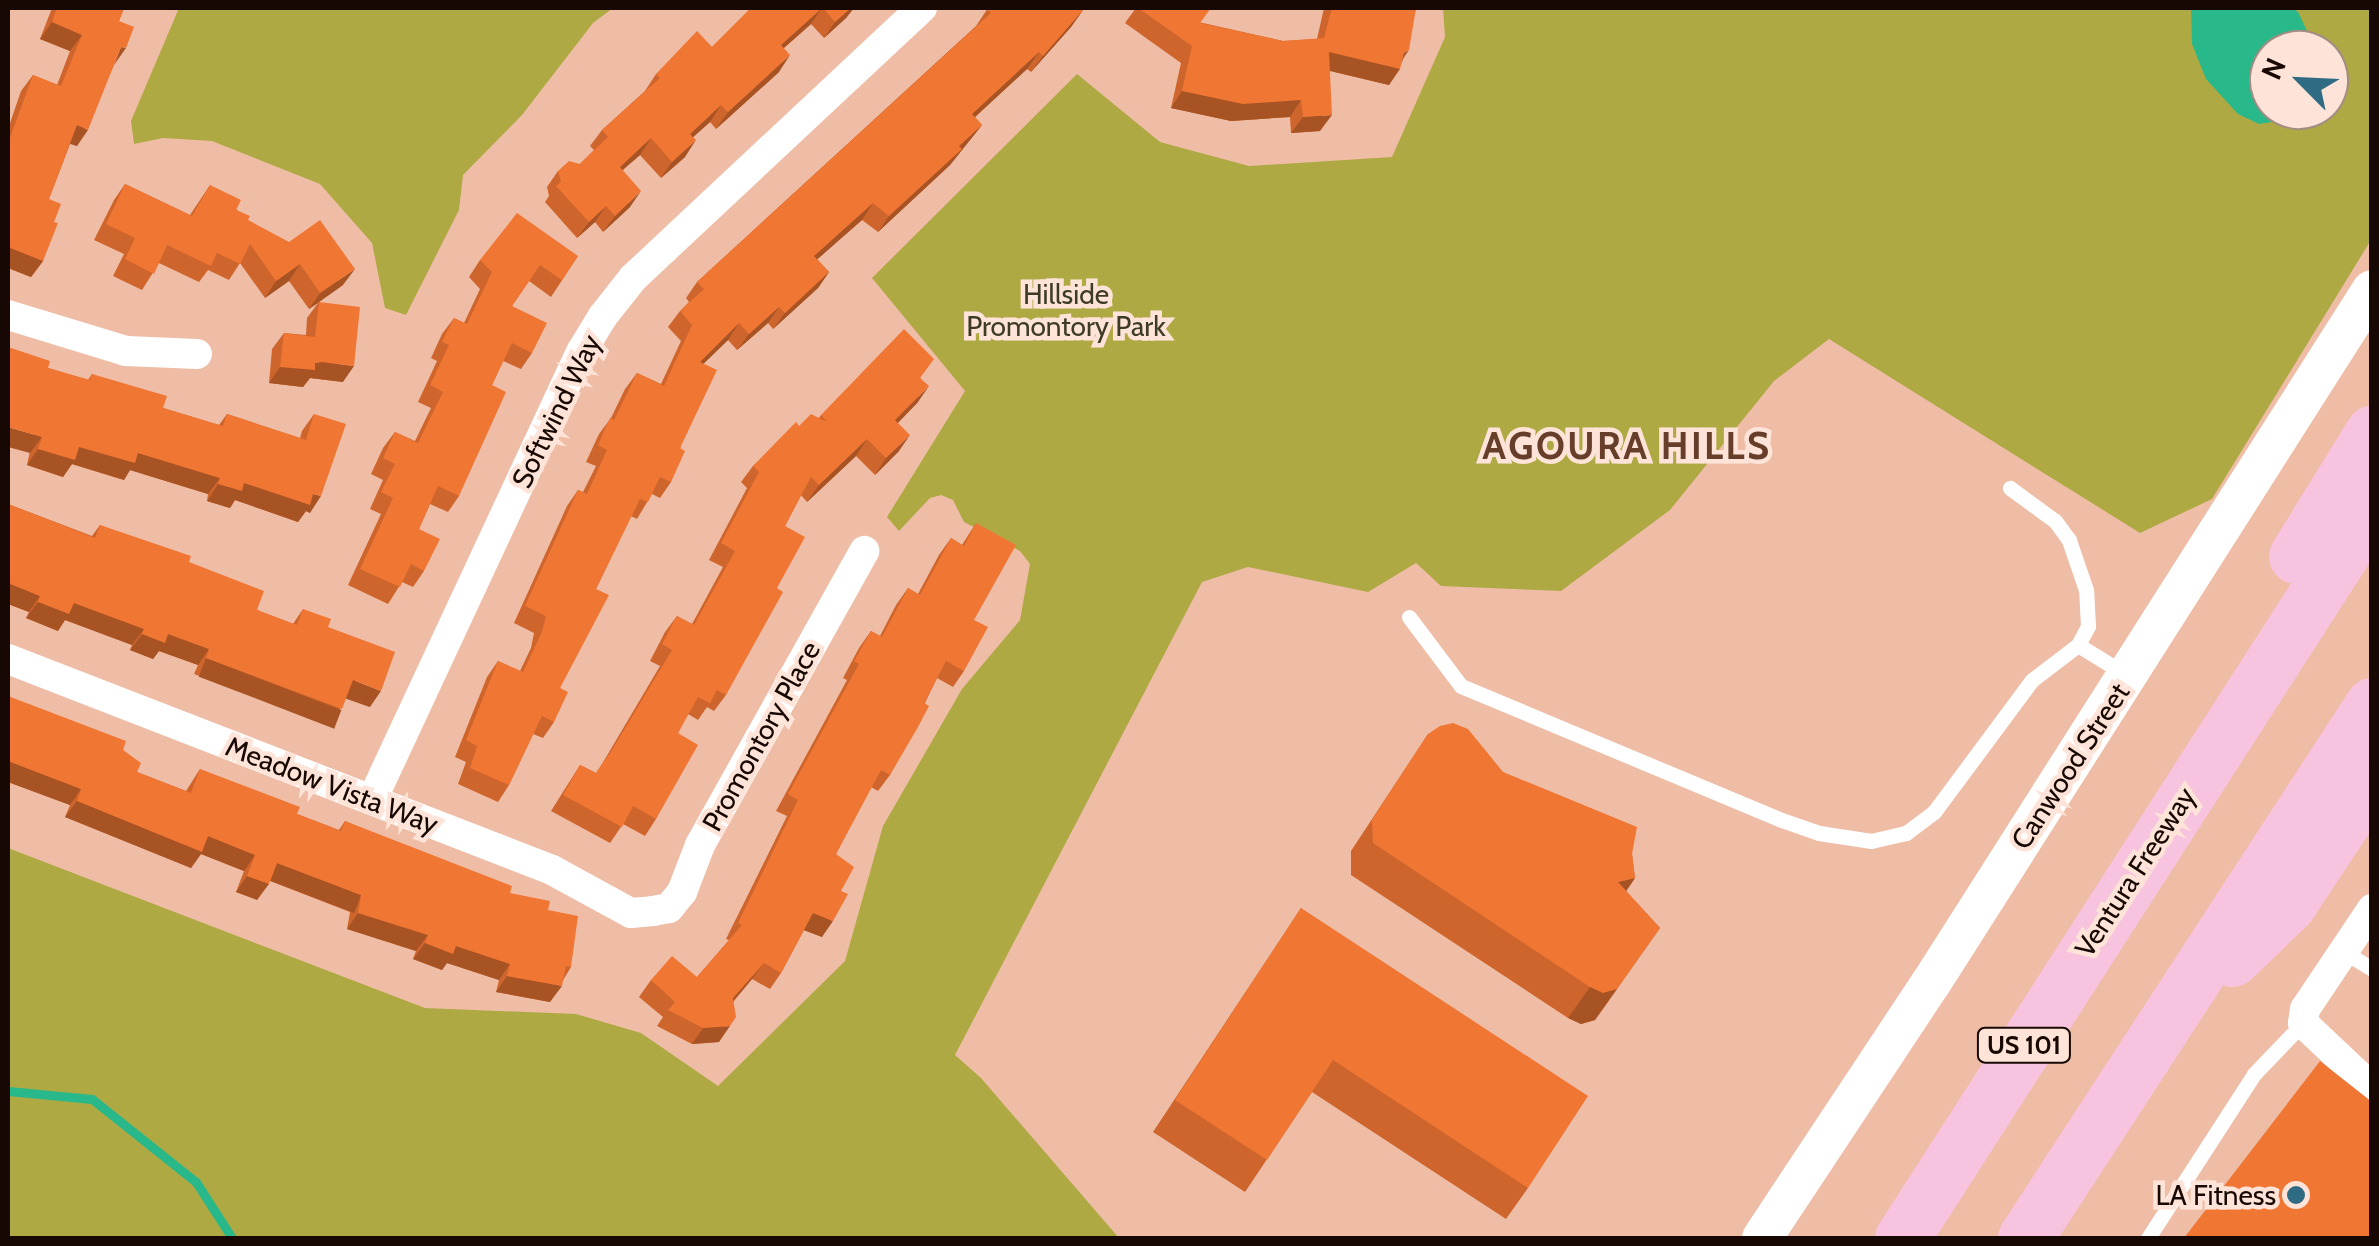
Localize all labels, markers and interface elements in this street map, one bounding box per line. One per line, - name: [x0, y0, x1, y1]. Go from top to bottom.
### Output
- north arrow: [2249, 30, 2349, 130]
- text: N: [2254, 53, 2293, 85]
- park label: Hillside Promontory Park: [966, 277, 1166, 343]
- street label: Softwind Way: [504, 329, 608, 493]
- district label: AGOURA HILLS: [1482, 423, 1772, 469]
- street label: Promontory Place: [695, 635, 827, 837]
- street label: Canwood Street: [2004, 677, 2136, 855]
- street label: Meadow Vista Way: [221, 729, 443, 841]
- street label: Ventura Freeway: [2068, 781, 2202, 963]
- road number: US 101: [1976, 1025, 2072, 1065]
- place label: LA Fitness: [2155, 1178, 2276, 1212]
- marker: LA Fitness: [2285, 1184, 2307, 1206]

